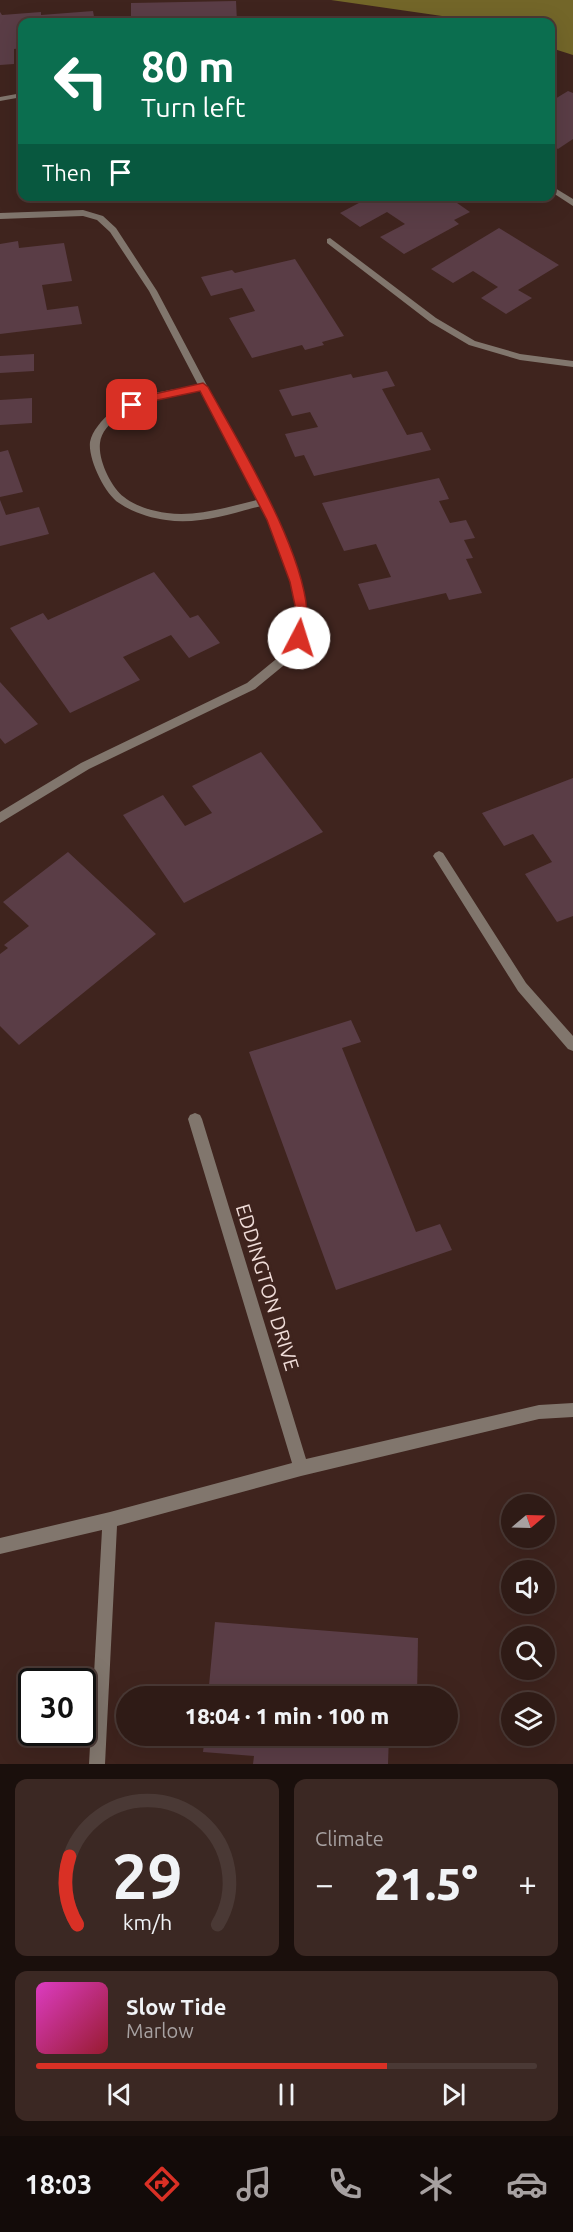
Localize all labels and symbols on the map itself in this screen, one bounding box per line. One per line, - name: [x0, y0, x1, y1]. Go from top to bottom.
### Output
- pin: [106, 379, 157, 430]
- position arrow: [267, 606, 331, 670]
- street label: EDDINGTON DRIVE: [232, 1201, 304, 1373]
- north arrow: [501, 1494, 555, 1548]
- speed limit sign: 30: [18, 1668, 96, 1746]

